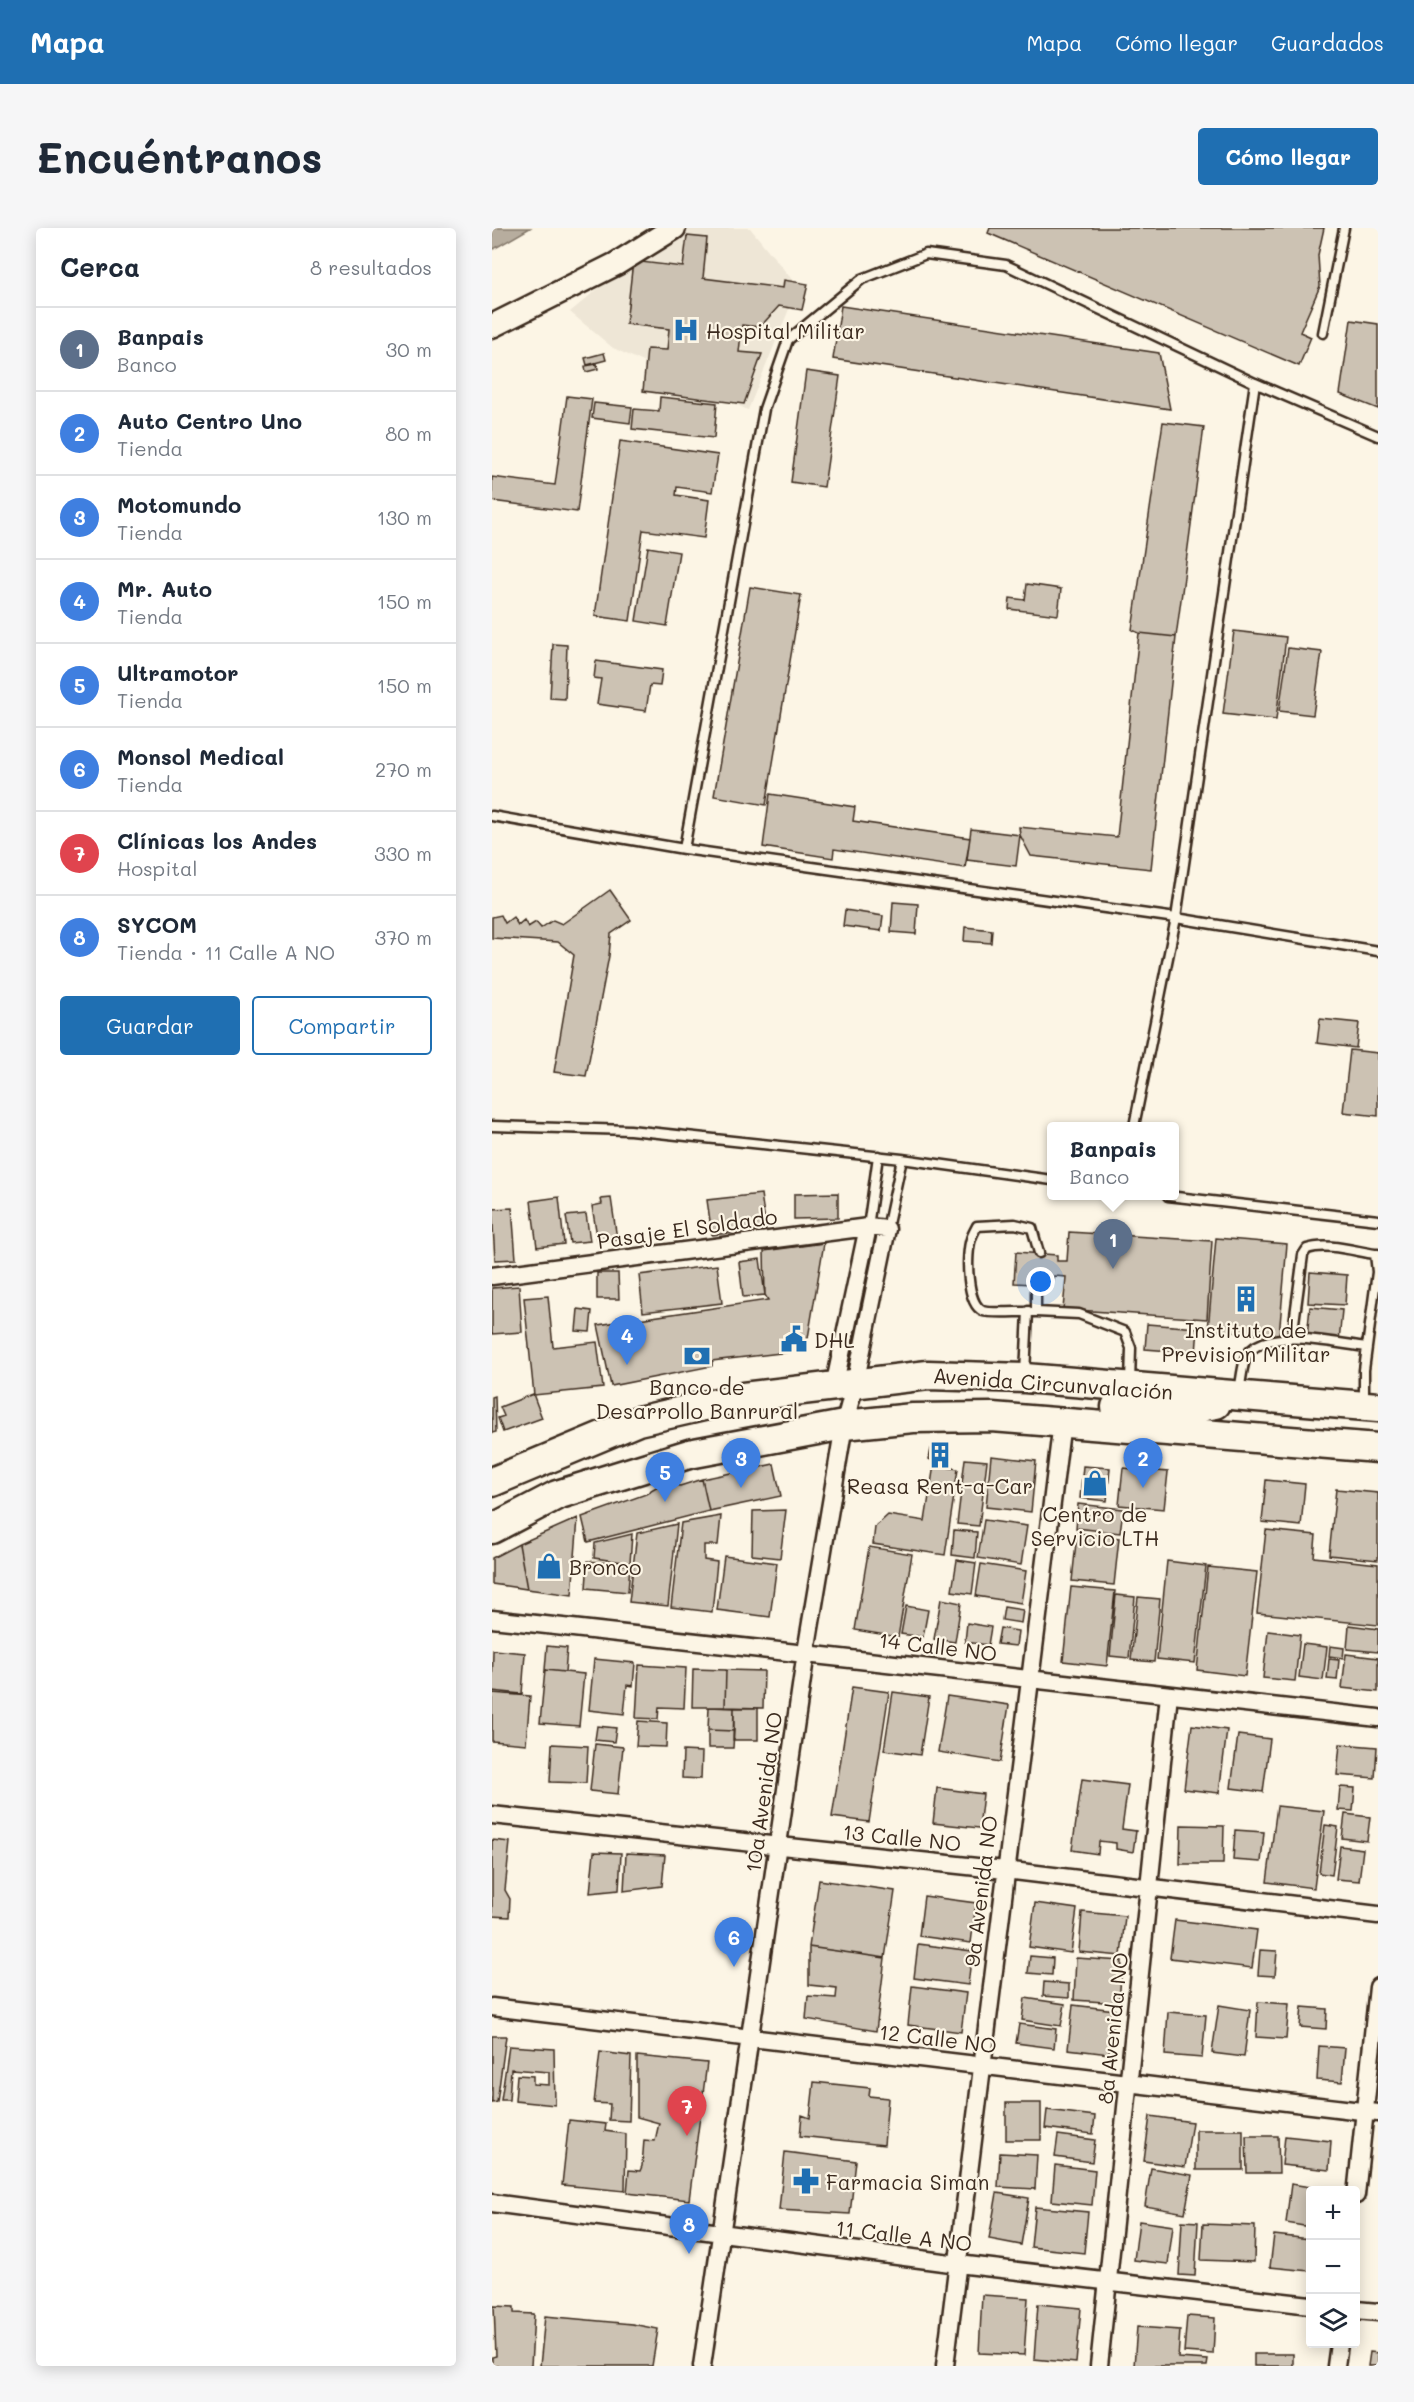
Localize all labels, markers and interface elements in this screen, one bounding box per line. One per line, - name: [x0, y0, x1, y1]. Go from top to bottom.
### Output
- text: Mapa: [30, 24, 105, 60]
- text: Mapa: [1026, 29, 1082, 56]
- text: Cómo llegar: [1115, 29, 1238, 56]
- text: Guardados: [1271, 29, 1384, 56]
- button: Cómo llegar: [1198, 128, 1378, 185]
- text: Encuéntranos: [36, 129, 322, 184]
- text: Cerca: [60, 250, 140, 284]
- text: 8 resultados: [310, 254, 432, 280]
- hospital icon: Hospital Militar: [671, 315, 701, 345]
- place label: Hospital Militar: [706, 317, 865, 344]
- text: Banpais: [117, 322, 204, 351]
- text: 1: [75, 336, 84, 362]
- text: 30 m: [386, 336, 432, 362]
- text: Banco: [117, 351, 177, 377]
- text: Auto Centro Uno: [117, 406, 302, 435]
- text: 2: [74, 420, 85, 446]
- text: 80 m: [385, 420, 432, 446]
- text: Tienda: [117, 435, 183, 461]
- text: Motomundo: [117, 490, 241, 519]
- text: 3: [74, 504, 86, 530]
- text: 130 m: [377, 504, 432, 530]
- text: Tienda: [117, 519, 183, 545]
- text: Mr. Auto: [117, 574, 212, 603]
- text: 4: [73, 588, 86, 614]
- text: 150 m: [377, 588, 432, 614]
- text: Tienda: [117, 603, 183, 629]
- text: Ultramotor: [117, 658, 239, 687]
- text: 5: [74, 672, 85, 698]
- text: 150 m: [377, 672, 432, 698]
- text: Tienda: [117, 687, 183, 713]
- text: Monsol Medical: [117, 742, 284, 771]
- text: 6: [73, 756, 86, 782]
- text: 270 m: [375, 756, 432, 782]
- text: Tienda: [117, 771, 183, 797]
- text: Clínicas los Andes: [117, 826, 317, 855]
- text: 7: [74, 840, 85, 866]
- text: 330 m: [374, 840, 432, 866]
- text: Hospital: [117, 855, 198, 881]
- text: SYCOM: [117, 910, 197, 939]
- text: 8: [73, 924, 86, 950]
- text: 370 m: [374, 924, 432, 950]
- text: Tienda · 11 Calle A NO: [117, 939, 335, 965]
- button: Guardar: [60, 996, 240, 1055]
- button: Compartir: [252, 996, 432, 1055]
- popup: [1047, 1122, 1179, 1200]
- text: Banpais: [1070, 1134, 1156, 1163]
- text: Banco: [1070, 1163, 1129, 1189]
- street label: Pasaje El Soldado: [595, 1202, 779, 1254]
- pin: 1: [1094, 1220, 1132, 1269]
- your location: [1026, 1267, 1055, 1296]
- building icon: Instituto de Prevision Militar: [1231, 1284, 1261, 1314]
- pin: 4: [608, 1316, 646, 1365]
- place label: Instituto de Prevision Militar: [1161, 1316, 1331, 1367]
- public building icon: DHL: [779, 1324, 809, 1354]
- place label: DHL: [814, 1326, 854, 1353]
- bank icon: Banco de Desarrollo Banrural: [682, 1341, 712, 1371]
- street label: Avenida Circunvalación: [932, 1361, 1174, 1405]
- place label: Banco de Desarrollo Banrural: [596, 1373, 798, 1424]
- pin: 3: [722, 1438, 760, 1488]
- pin: 2: [1124, 1438, 1162, 1488]
- building icon: Reasa Rent-a-Car: [925, 1440, 955, 1470]
- pin: 5: [646, 1452, 684, 1502]
- shop icon: Centro de Servicio LTH: [1080, 1468, 1110, 1498]
- place label: Reasa Rent-a-Car: [847, 1472, 1033, 1499]
- place label: Centro de Servicio LTH: [1031, 1500, 1159, 1551]
- shop icon: Bronco: [534, 1551, 564, 1581]
- place label: Bronco: [569, 1553, 641, 1580]
- street label: 14 Calle NO: [877, 1625, 999, 1667]
- street label: 10a Avenida NO: [738, 1710, 788, 1874]
- street label: 9a Avenida NO: [957, 1814, 1003, 1968]
- street label: 13 Calle NO: [841, 1817, 963, 1857]
- pin: 6: [714, 1918, 754, 1967]
- street label: 8a Avenida NO: [1091, 1951, 1133, 2105]
- street label: 12 Calle NO: [878, 2017, 998, 2059]
- pin: 7: [668, 2086, 706, 2136]
- pharmacy icon: Farmacia Siman: [791, 2166, 821, 2196]
- place label: Farmacia Siman: [826, 2168, 989, 2195]
- map controls: [1306, 2186, 1360, 2348]
- button: +: [1306, 2186, 1360, 2240]
- pin: 8: [670, 2204, 708, 2254]
- street label: 11 Calle A NO: [834, 2213, 974, 2257]
- button: −: [1306, 2240, 1360, 2294]
- button: layers: [1306, 2294, 1360, 2348]

